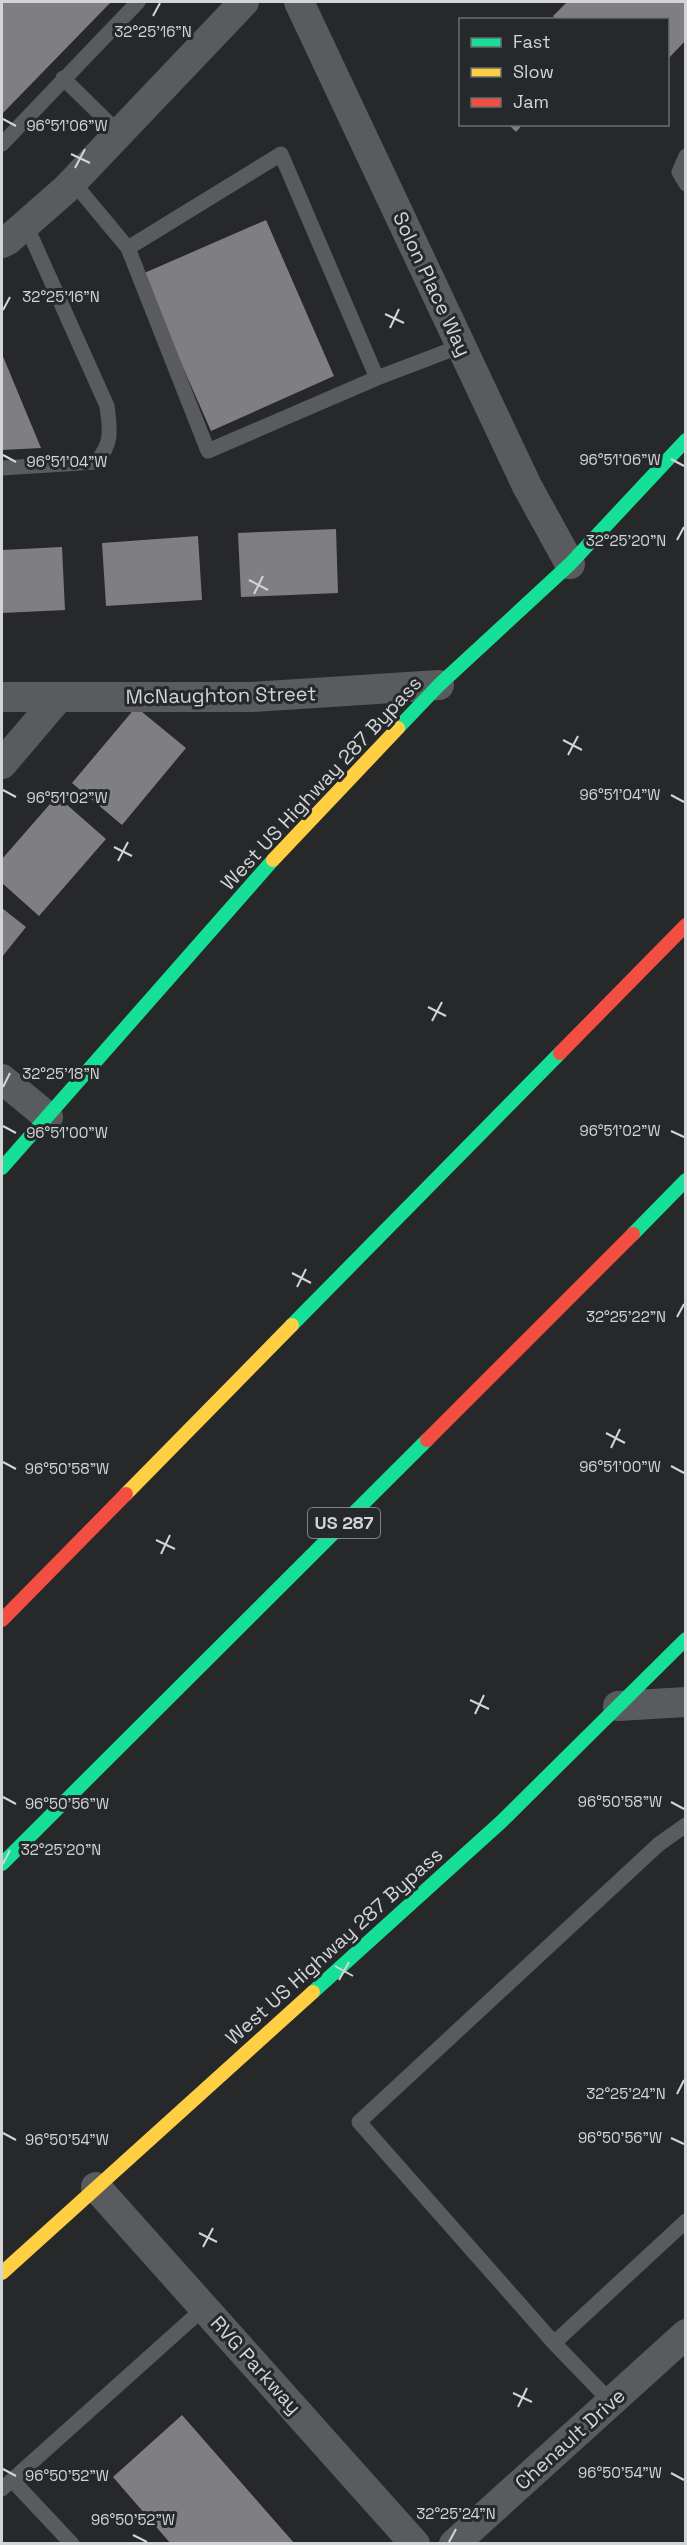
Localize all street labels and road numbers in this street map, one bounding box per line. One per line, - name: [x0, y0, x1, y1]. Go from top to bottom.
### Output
- street label: Solon Place Way: [387, 207, 477, 361]
- street label: West US Highway 287 Bypass: [215, 670, 427, 896]
- street label: McNaughton Street: [125, 680, 317, 710]
- road number: US 287: [308, 1508, 380, 1538]
- street label: West US Highway 287 Bypass: [220, 1841, 448, 2051]
- street label: RVG Parkway: [205, 2310, 307, 2420]
- street label: Chenault Drive: [509, 2383, 631, 2495]

